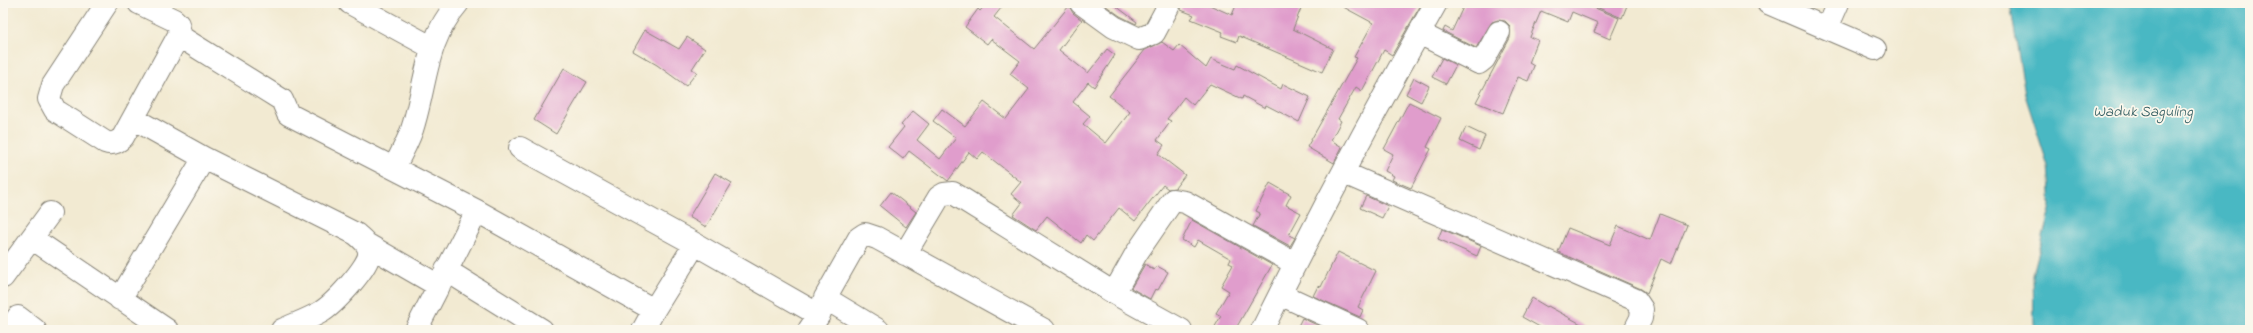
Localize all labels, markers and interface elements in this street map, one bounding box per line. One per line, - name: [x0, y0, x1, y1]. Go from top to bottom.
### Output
- water label: Waduk Saguling: [2093, 101, 2193, 124]

